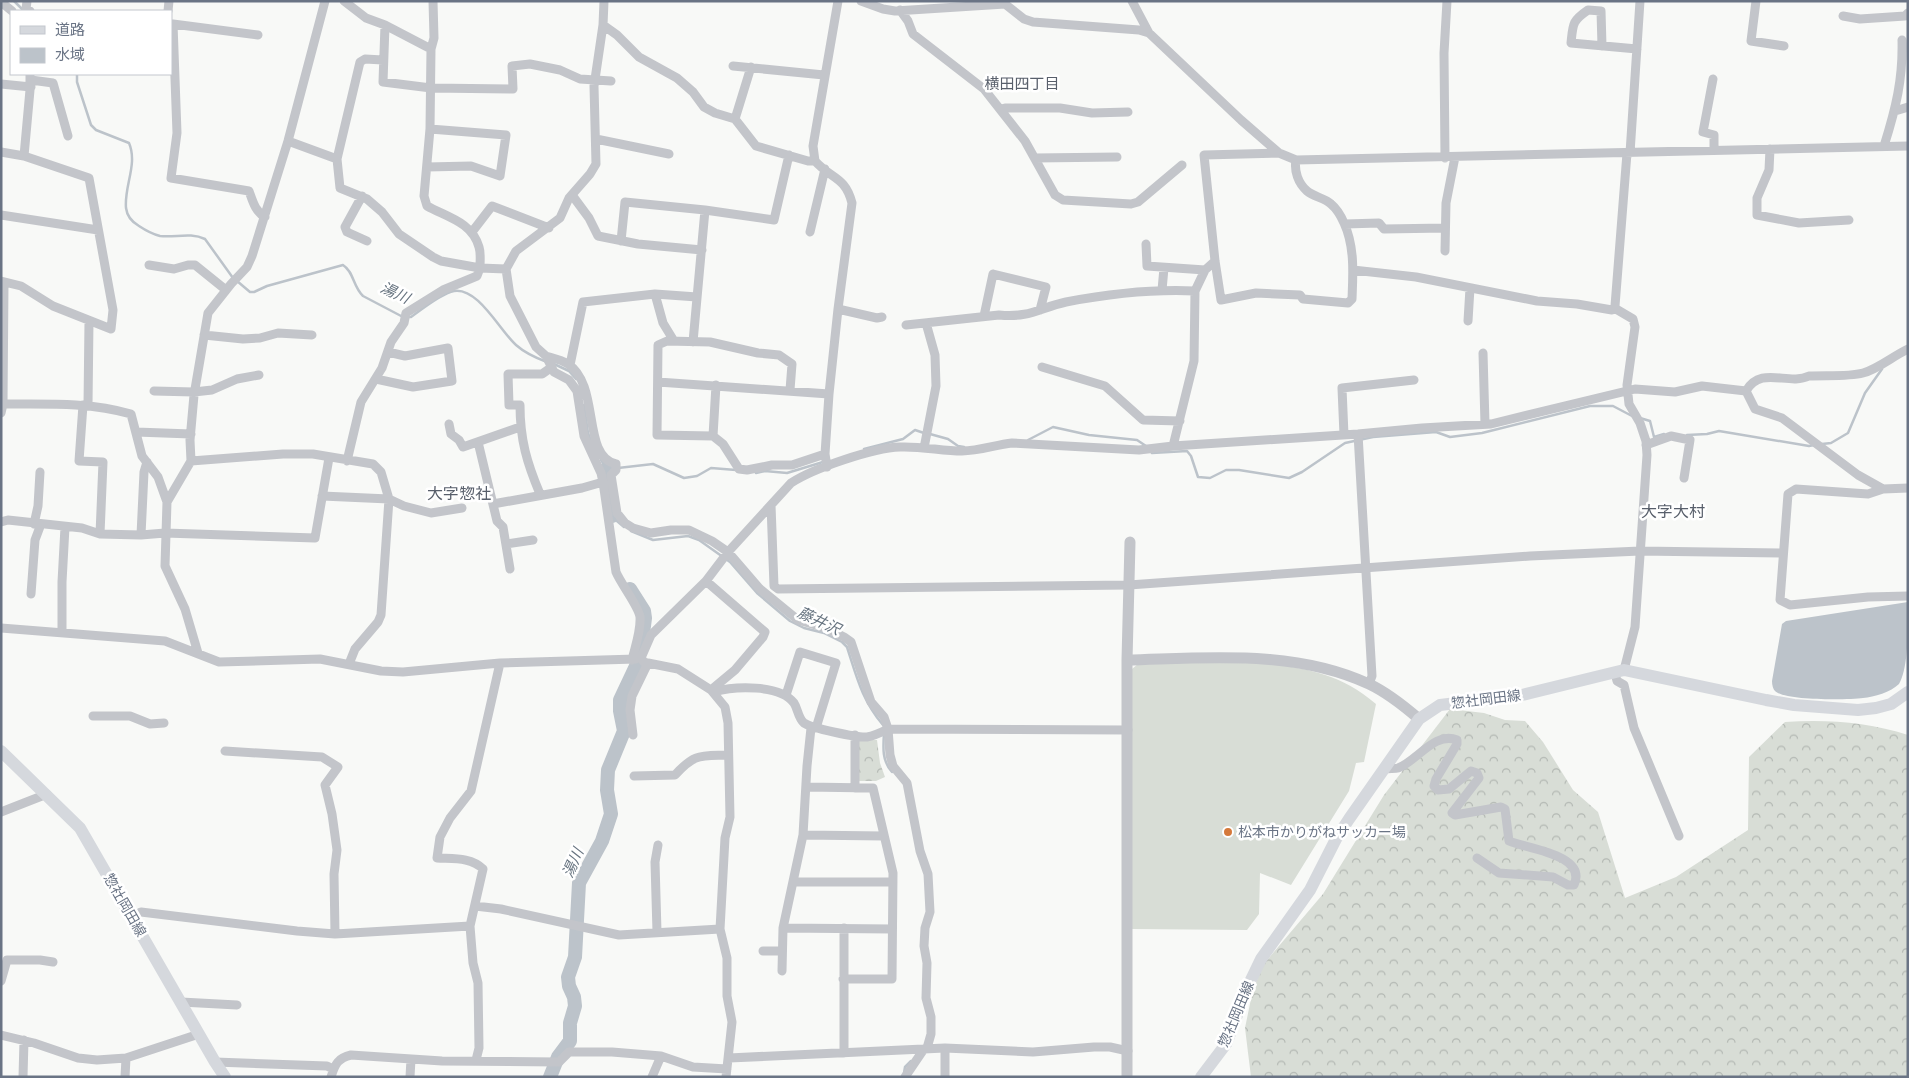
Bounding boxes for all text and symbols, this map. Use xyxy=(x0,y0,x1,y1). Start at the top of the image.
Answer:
legend xyxy=(10,10,172,75)
text: 道路 xyxy=(55,21,85,38)
text: 水域 xyxy=(55,46,85,63)
district label: 横田四丁目 xyxy=(984,75,1060,92)
water label: 湯川 xyxy=(378,279,414,307)
district label: 大字惣社 xyxy=(427,485,491,502)
district label: 大字大村 xyxy=(1641,503,1705,520)
water label: 藤井沢 xyxy=(795,603,845,639)
street label: 惣社岡田線 xyxy=(1450,687,1522,711)
place label: 松本市かりがねサッカー場 xyxy=(1238,824,1406,840)
marker: 松本市かりがねサッカー場 xyxy=(1222,826,1234,838)
water label: 湯川 xyxy=(559,844,587,880)
street label: 惣社岡田線 xyxy=(101,871,149,939)
street label: 惣社岡田線 xyxy=(1215,979,1257,1049)

